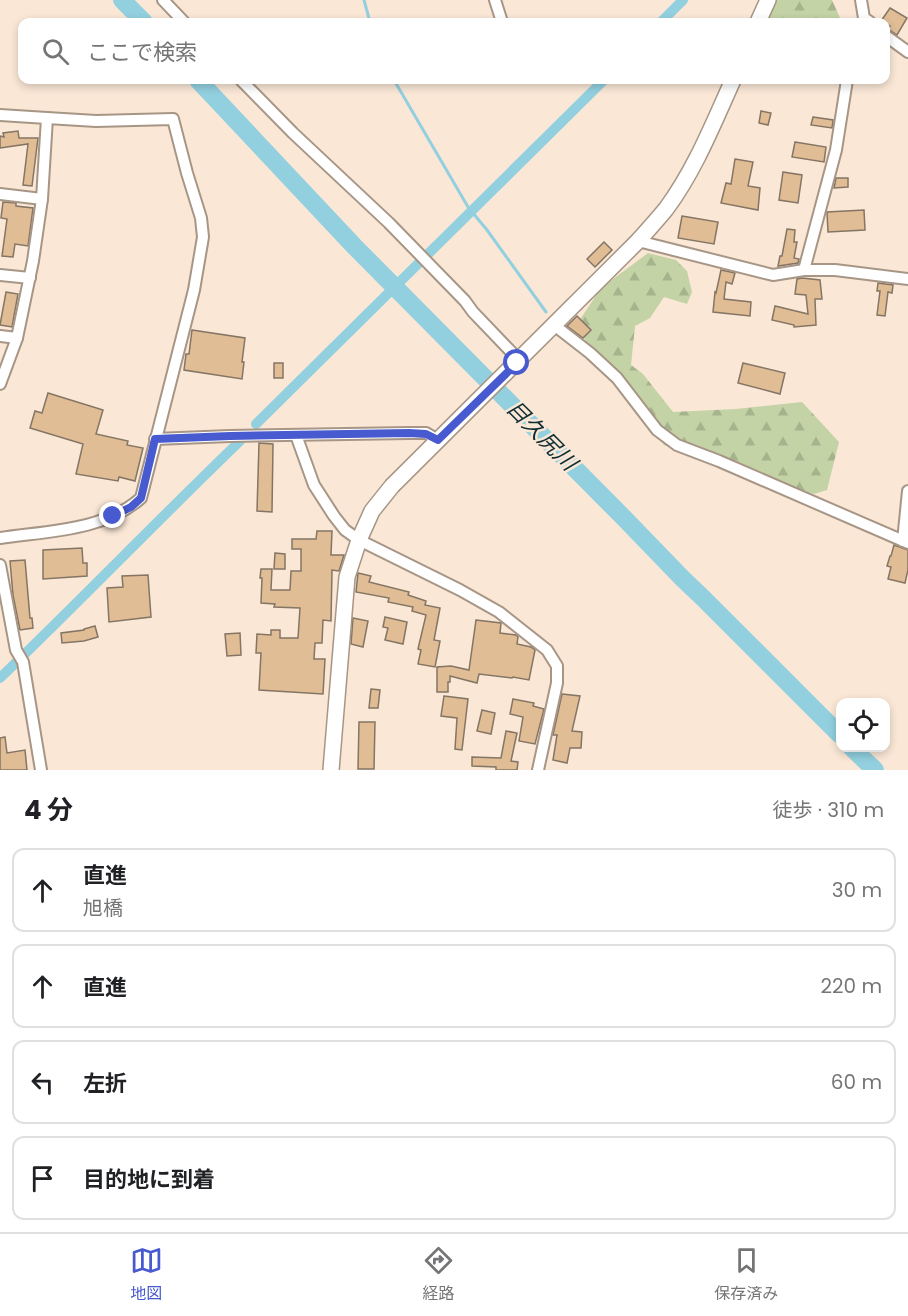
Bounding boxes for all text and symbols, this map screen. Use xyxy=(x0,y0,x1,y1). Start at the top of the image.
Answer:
search box xyxy=(18,18,890,84)
icon: search xyxy=(39,35,72,68)
text: ここで検索 xyxy=(87,37,197,68)
route start xyxy=(503,349,529,375)
water label: 目久尻川 xyxy=(500,393,585,479)
route end xyxy=(99,502,125,528)
map controls xyxy=(836,698,890,752)
button: locate xyxy=(836,698,890,752)
text: 4 分 xyxy=(24,792,73,828)
text: 徒歩 · 310 m xyxy=(772,796,884,824)
text: 直進 xyxy=(83,860,127,891)
icon: ahead xyxy=(26,874,59,907)
text: 30 m xyxy=(832,876,882,904)
text: 旭橋 xyxy=(83,894,123,922)
icon: ahead xyxy=(26,970,59,1003)
text: 直進 xyxy=(83,972,127,1003)
text: 220 m xyxy=(821,972,882,1000)
icon: left xyxy=(26,1066,59,1099)
text: 左折 xyxy=(83,1068,127,1099)
text: 60 m xyxy=(831,1068,882,1096)
icon: arrive xyxy=(26,1162,59,1195)
text: 目的地に到着 xyxy=(83,1164,215,1195)
tab: 地図 xyxy=(130,1244,163,1306)
tab: 経路 xyxy=(422,1244,455,1306)
tab: 保存済み xyxy=(714,1244,778,1306)

